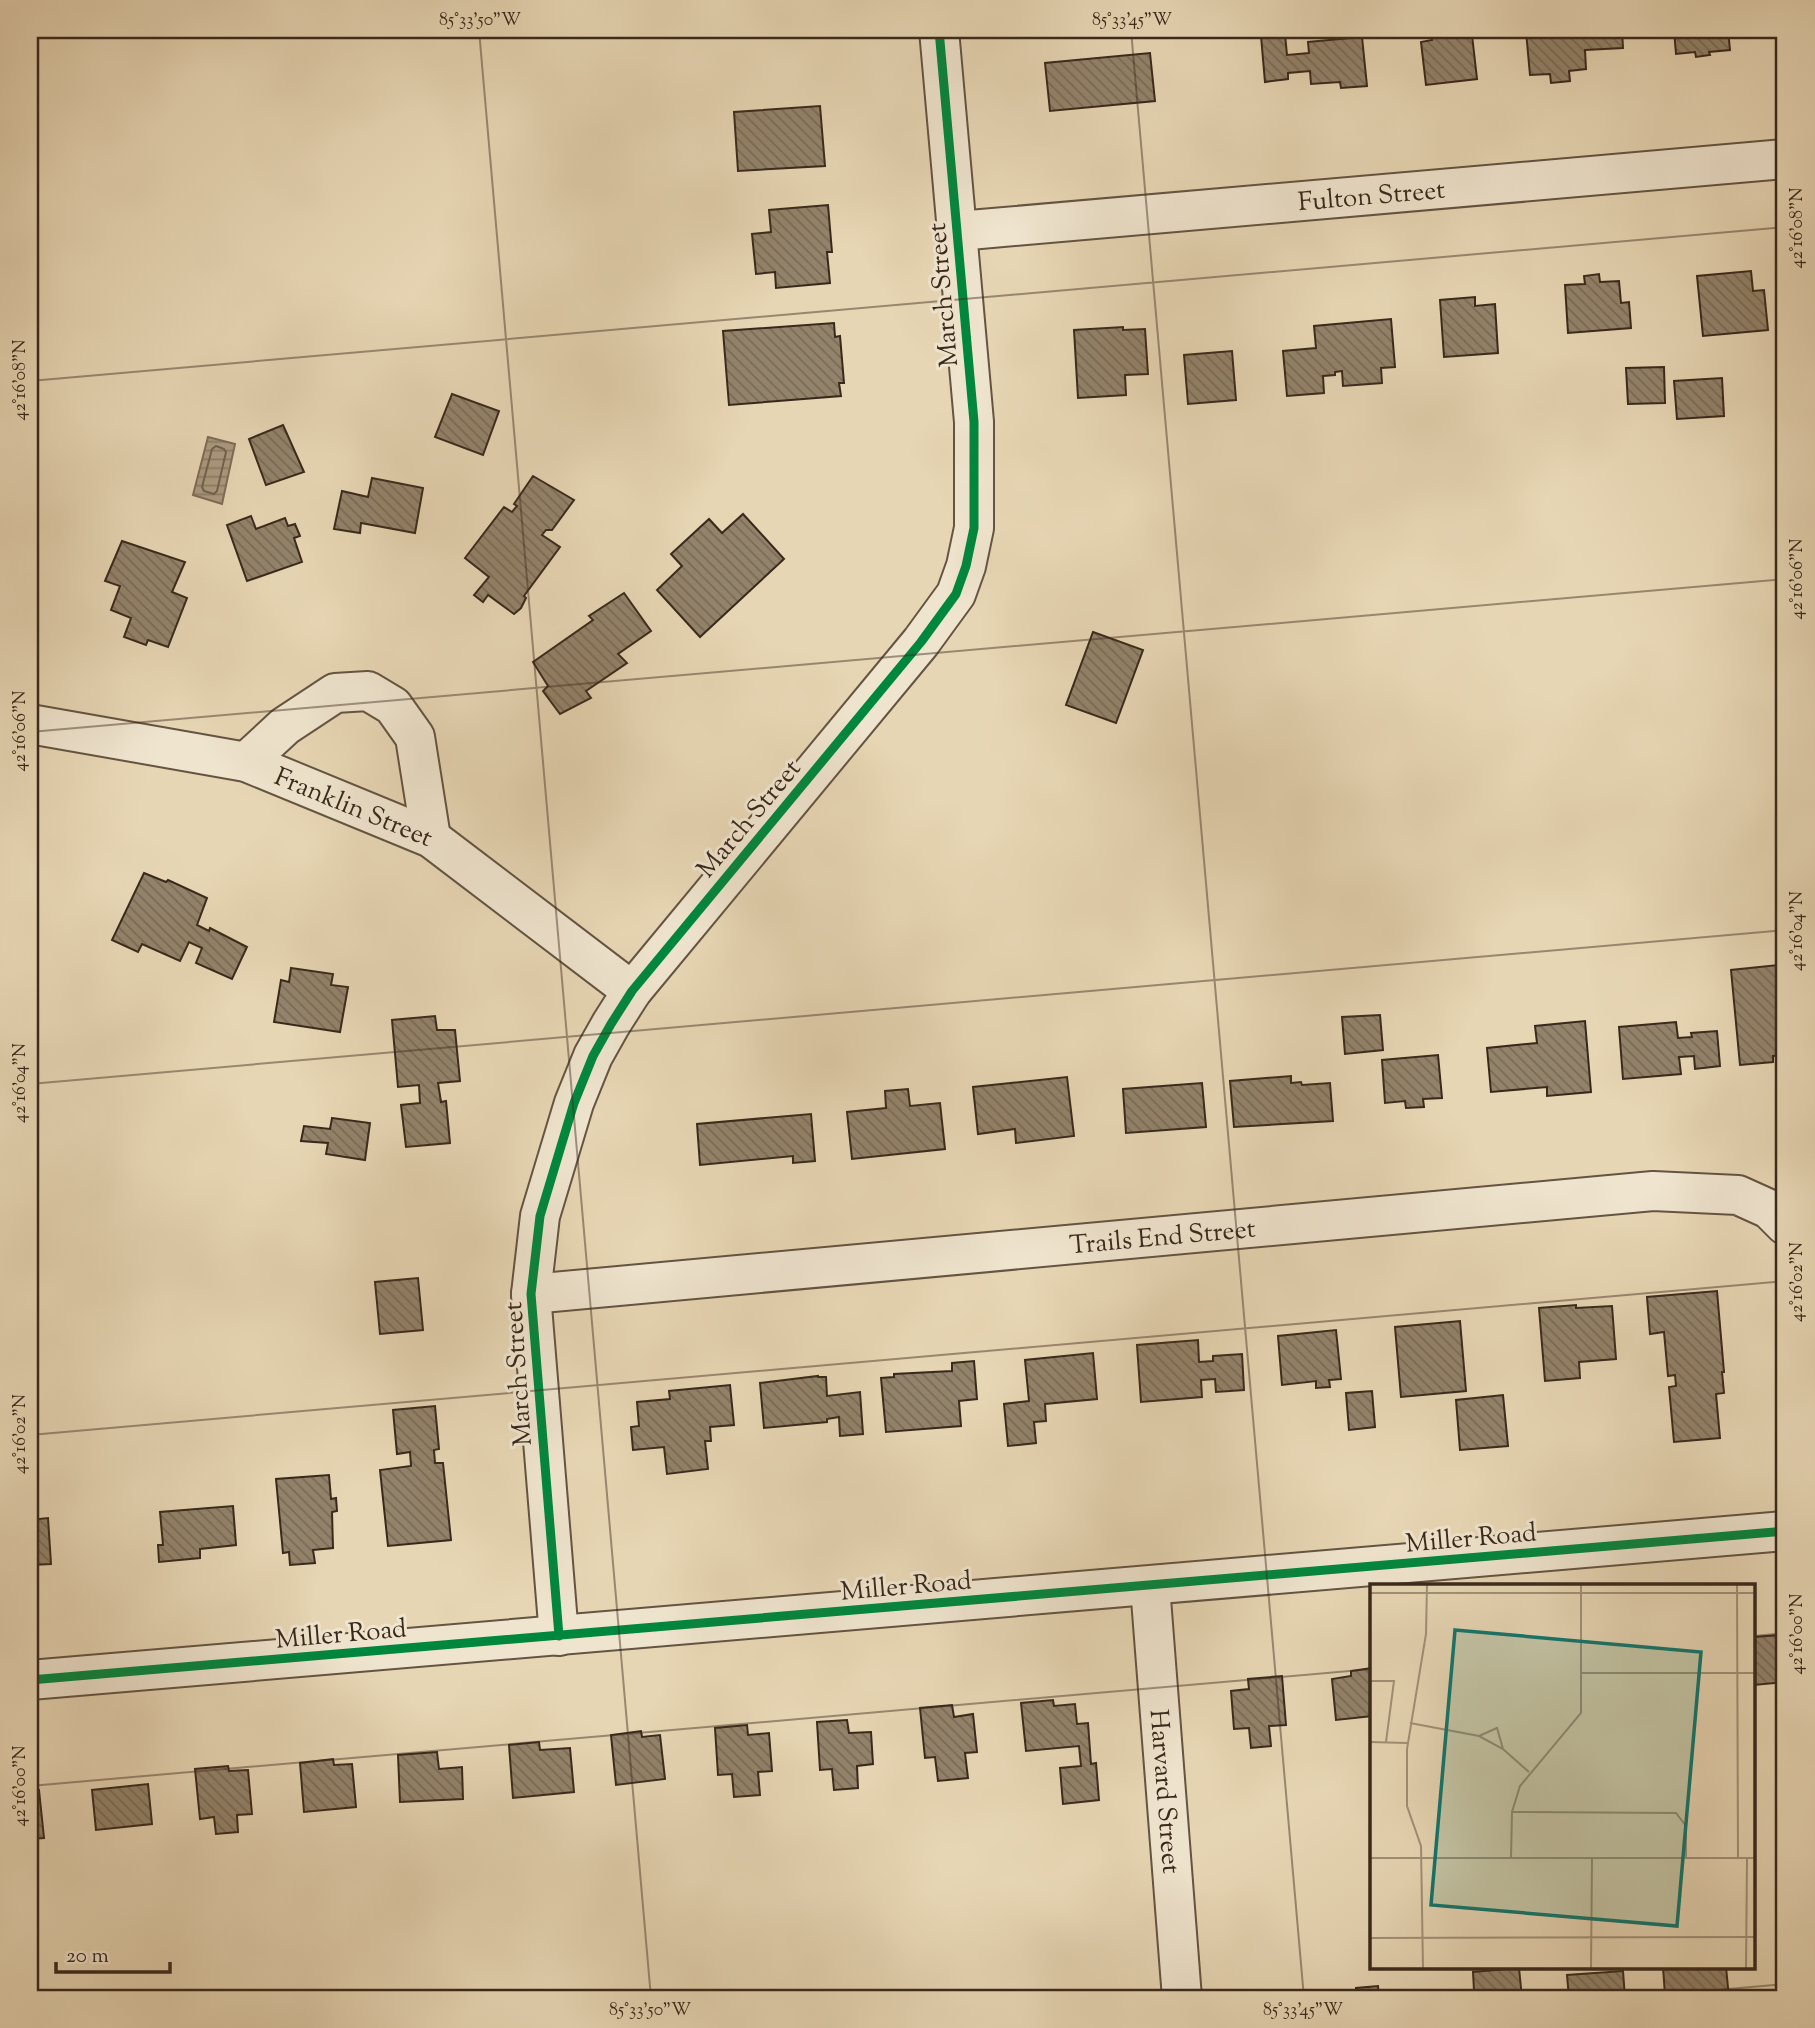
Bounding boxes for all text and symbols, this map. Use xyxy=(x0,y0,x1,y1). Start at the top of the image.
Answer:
text: 85°33'50"W xyxy=(439,8,521,34)
text: 85°33'45"W xyxy=(1092,8,1172,34)
street label: Fulton Street xyxy=(1297,173,1447,222)
text: 42°16'08"N xyxy=(1785,187,1811,269)
street label: March Street xyxy=(920,221,969,369)
text: 42°16'08"N xyxy=(8,339,34,421)
text: 42°16'06"N xyxy=(1785,538,1811,620)
text: 42°16'06"N xyxy=(8,690,34,772)
street label: March Street xyxy=(689,752,811,887)
street label: Franklin Street xyxy=(268,760,438,858)
text: 42°16'04"N xyxy=(1785,891,1811,971)
text: 42°16'04"N xyxy=(8,1043,34,1123)
street label: Trails End Street xyxy=(1068,1212,1257,1265)
text: 42°16'02"N xyxy=(1785,1242,1811,1322)
street label: March Street xyxy=(496,1300,543,1447)
text: 42°16'02"N xyxy=(8,1394,34,1474)
street label: Miller Road xyxy=(1404,1515,1539,1564)
street label: Miller Road xyxy=(839,1563,974,1612)
inset map xyxy=(1370,1584,1756,1968)
text: 42°16'00"N xyxy=(1785,1593,1811,1675)
street label: Miller Road xyxy=(274,1611,409,1660)
street label: Harvard Street xyxy=(1139,1708,1188,1875)
text: 42°16'00"N xyxy=(8,1745,34,1827)
scale bar xyxy=(56,1930,170,1974)
text: 20 m xyxy=(66,1942,109,1972)
text: 85°33'50"W xyxy=(609,1998,691,2024)
text: 85°33'45"W xyxy=(1263,1998,1343,2024)

